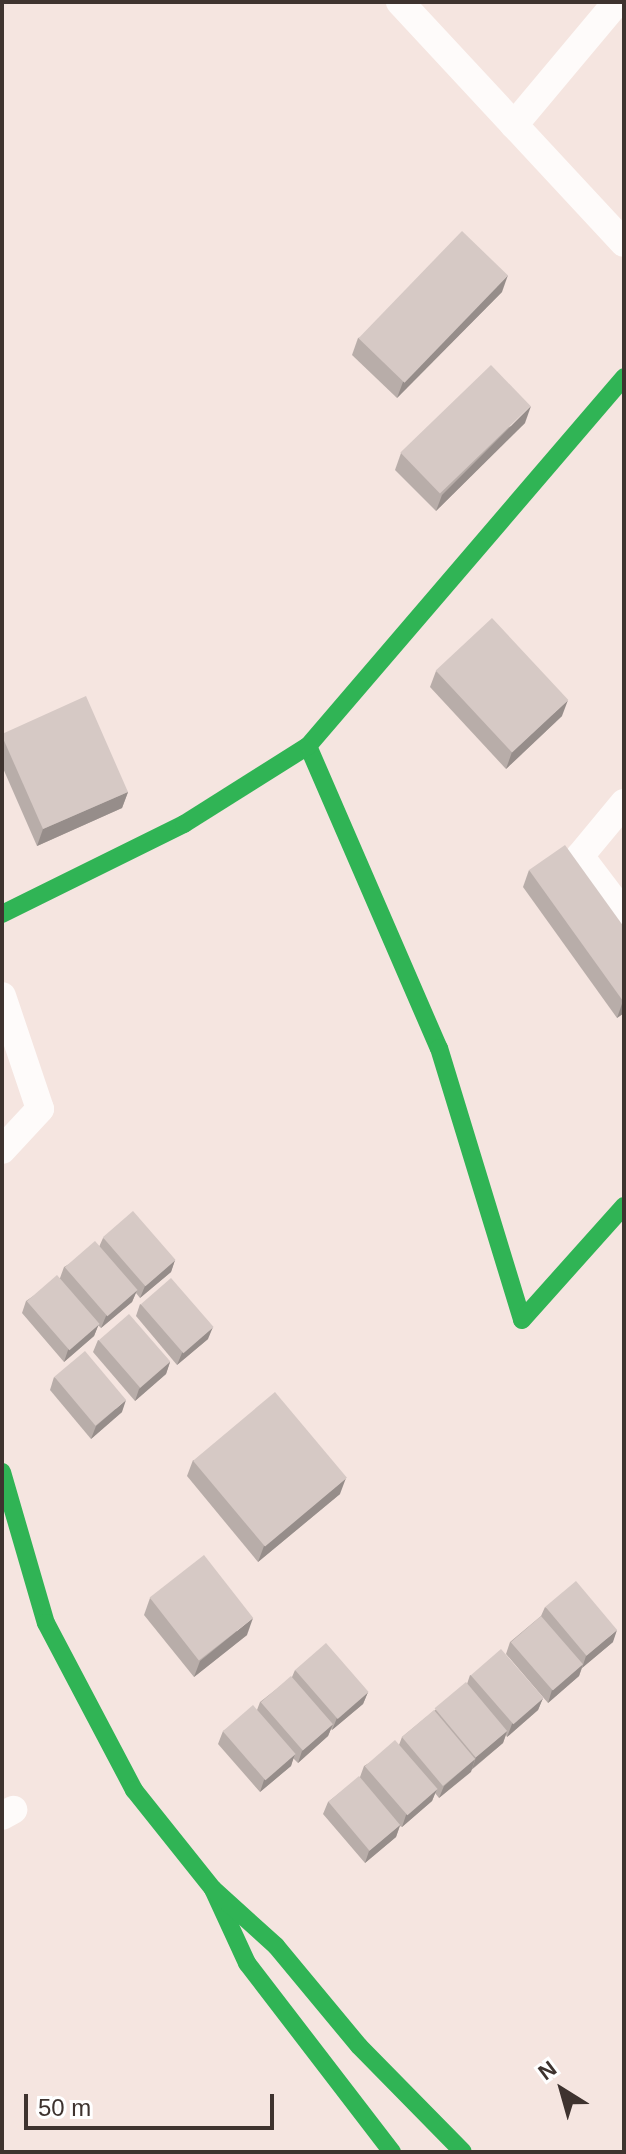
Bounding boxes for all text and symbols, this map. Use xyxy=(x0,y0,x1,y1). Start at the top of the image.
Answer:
north arrow xyxy=(522,2050,602,2130)
text: N xyxy=(533,2056,561,2085)
scale bar xyxy=(28,2078,278,2128)
text: 50 m xyxy=(38,2094,91,2121)

